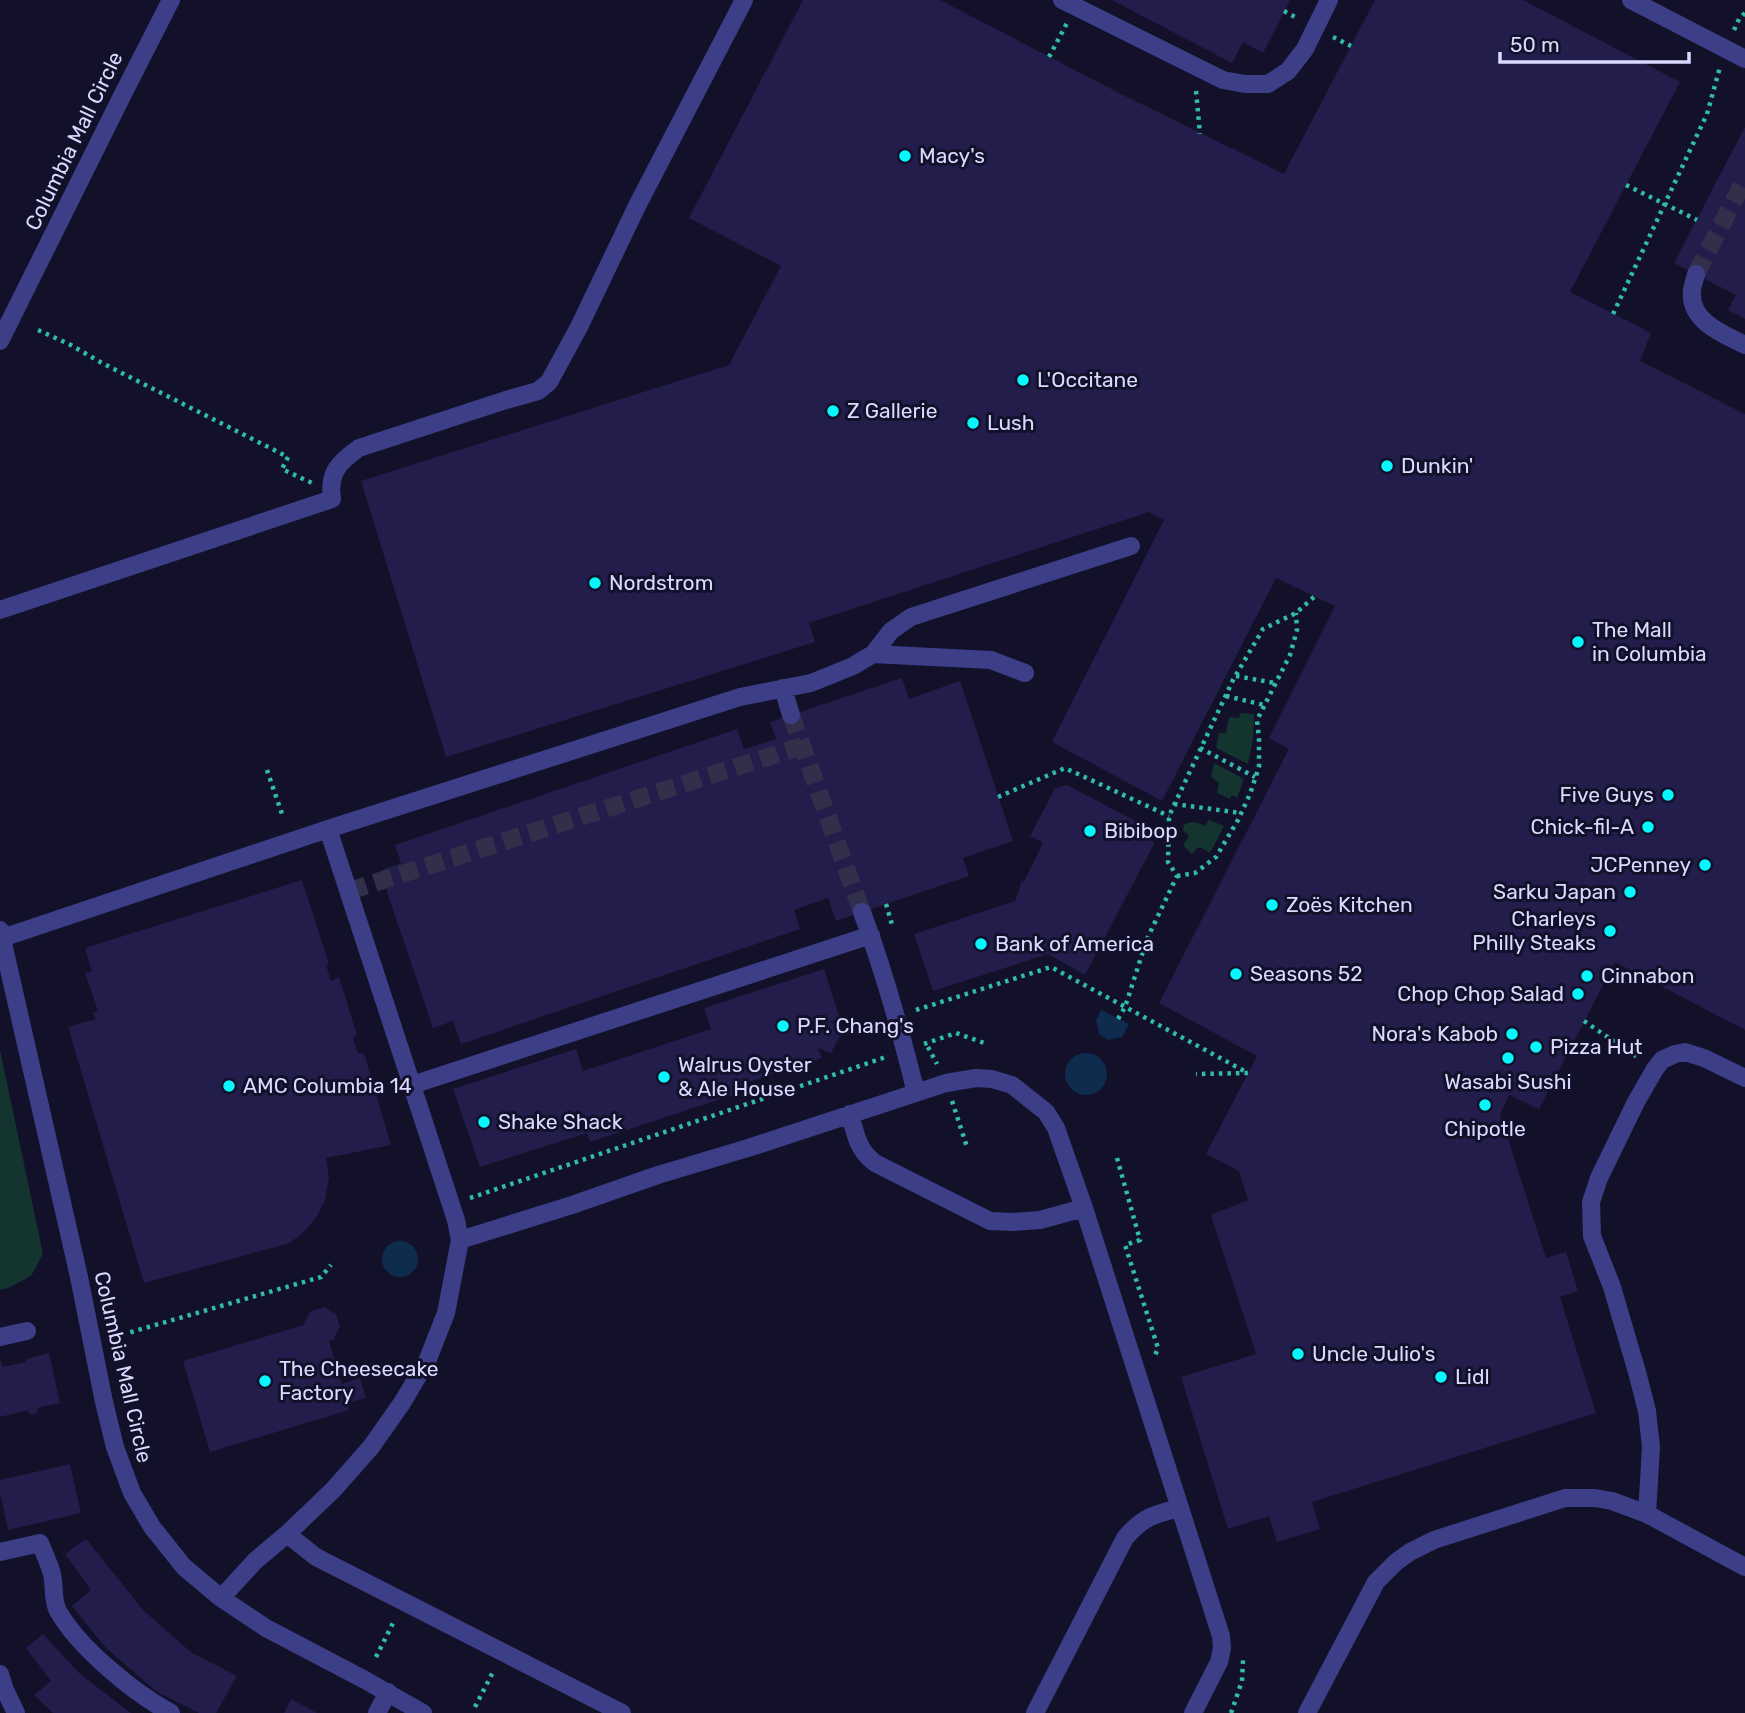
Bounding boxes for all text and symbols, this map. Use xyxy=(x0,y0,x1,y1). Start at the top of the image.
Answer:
scale bar xyxy=(1500,21,1689,65)
text: 50 m xyxy=(1510,32,1560,57)
street label: Columbia Mall Circle xyxy=(19,47,128,234)
place label: Macy's xyxy=(919,143,985,168)
marker: Macy's xyxy=(897,148,913,164)
place label: L'Occitane xyxy=(1037,367,1138,392)
marker: L'Occitane xyxy=(1015,372,1031,388)
place label: Z Gallerie xyxy=(847,398,937,423)
marker: Z Gallerie xyxy=(825,403,841,419)
place label: Lush xyxy=(987,410,1035,435)
marker: Lush xyxy=(965,415,981,431)
place label: Dunkin' xyxy=(1401,453,1473,478)
marker: Dunkin' xyxy=(1379,458,1395,474)
place label: Nordstrom xyxy=(609,570,713,595)
marker: Nordstrom xyxy=(587,575,603,591)
place label: The Mall in Columbia xyxy=(1592,617,1707,666)
marker: The Mall in Columbia xyxy=(1570,634,1586,650)
place label: Five Guys xyxy=(1560,782,1654,807)
marker: Five Guys xyxy=(1660,787,1676,803)
place label: Chick-fil-A xyxy=(1530,814,1634,839)
place label: Bibibop xyxy=(1104,818,1178,843)
marker: Chick-fil-A xyxy=(1640,819,1656,835)
marker: Bibibop xyxy=(1082,823,1098,839)
place label: JCPenney xyxy=(1590,852,1691,877)
marker: JCPenney xyxy=(1697,857,1713,873)
place label: Sarku Japan xyxy=(1493,879,1616,904)
marker: Sarku Japan xyxy=(1622,884,1638,900)
place label: Zoës Kitchen xyxy=(1286,892,1413,917)
marker: Zoës Kitchen xyxy=(1264,897,1280,913)
place label: Charleys Philly Steaks xyxy=(1472,906,1596,955)
marker: Charleys Philly Steaks xyxy=(1602,923,1618,939)
place label: Bank of America xyxy=(995,931,1154,956)
marker: Bank of America xyxy=(973,936,989,952)
place label: Seasons 52 xyxy=(1250,961,1363,986)
place label: Cinnabon xyxy=(1601,963,1694,988)
marker: Seasons 52 xyxy=(1228,966,1244,982)
marker: Cinnabon xyxy=(1579,968,1595,984)
place label: Chop Chop Salad xyxy=(1397,981,1564,1006)
marker: Chop Chop Salad xyxy=(1570,986,1586,1002)
place label: P.F. Chang's xyxy=(797,1013,914,1038)
marker: P.F. Chang's xyxy=(775,1018,791,1034)
place label: Nora's Kabob xyxy=(1371,1021,1498,1046)
marker: Nora's Kabob xyxy=(1504,1026,1520,1042)
place label: Pizza Hut xyxy=(1550,1034,1643,1059)
marker: Pizza Hut xyxy=(1528,1039,1544,1055)
marker: Wasabi Sushi xyxy=(1500,1050,1516,1066)
place label: Walrus Oyster & Ale House xyxy=(678,1052,812,1101)
marker: Walrus Oyster & Ale House xyxy=(656,1069,672,1085)
place label: Wasabi Sushi xyxy=(1444,1069,1572,1094)
place label: AMC Columbia 14 xyxy=(243,1073,412,1098)
marker: AMC Columbia 14 xyxy=(221,1078,237,1094)
marker: Chipotle xyxy=(1477,1097,1493,1113)
place label: Shake Shack xyxy=(498,1109,623,1134)
marker: Shake Shack xyxy=(476,1114,492,1130)
place label: Chipotle xyxy=(1444,1116,1526,1141)
street label: Columbia Mall Circle xyxy=(89,1269,158,1465)
place label: Uncle Julio's xyxy=(1312,1341,1435,1366)
marker: Uncle Julio's xyxy=(1290,1346,1306,1362)
place label: The Cheesecake Factory xyxy=(279,1356,438,1405)
place label: Lidl xyxy=(1455,1364,1490,1389)
marker: Lidl xyxy=(1433,1369,1449,1385)
marker: The Cheesecake Factory xyxy=(257,1373,273,1389)

